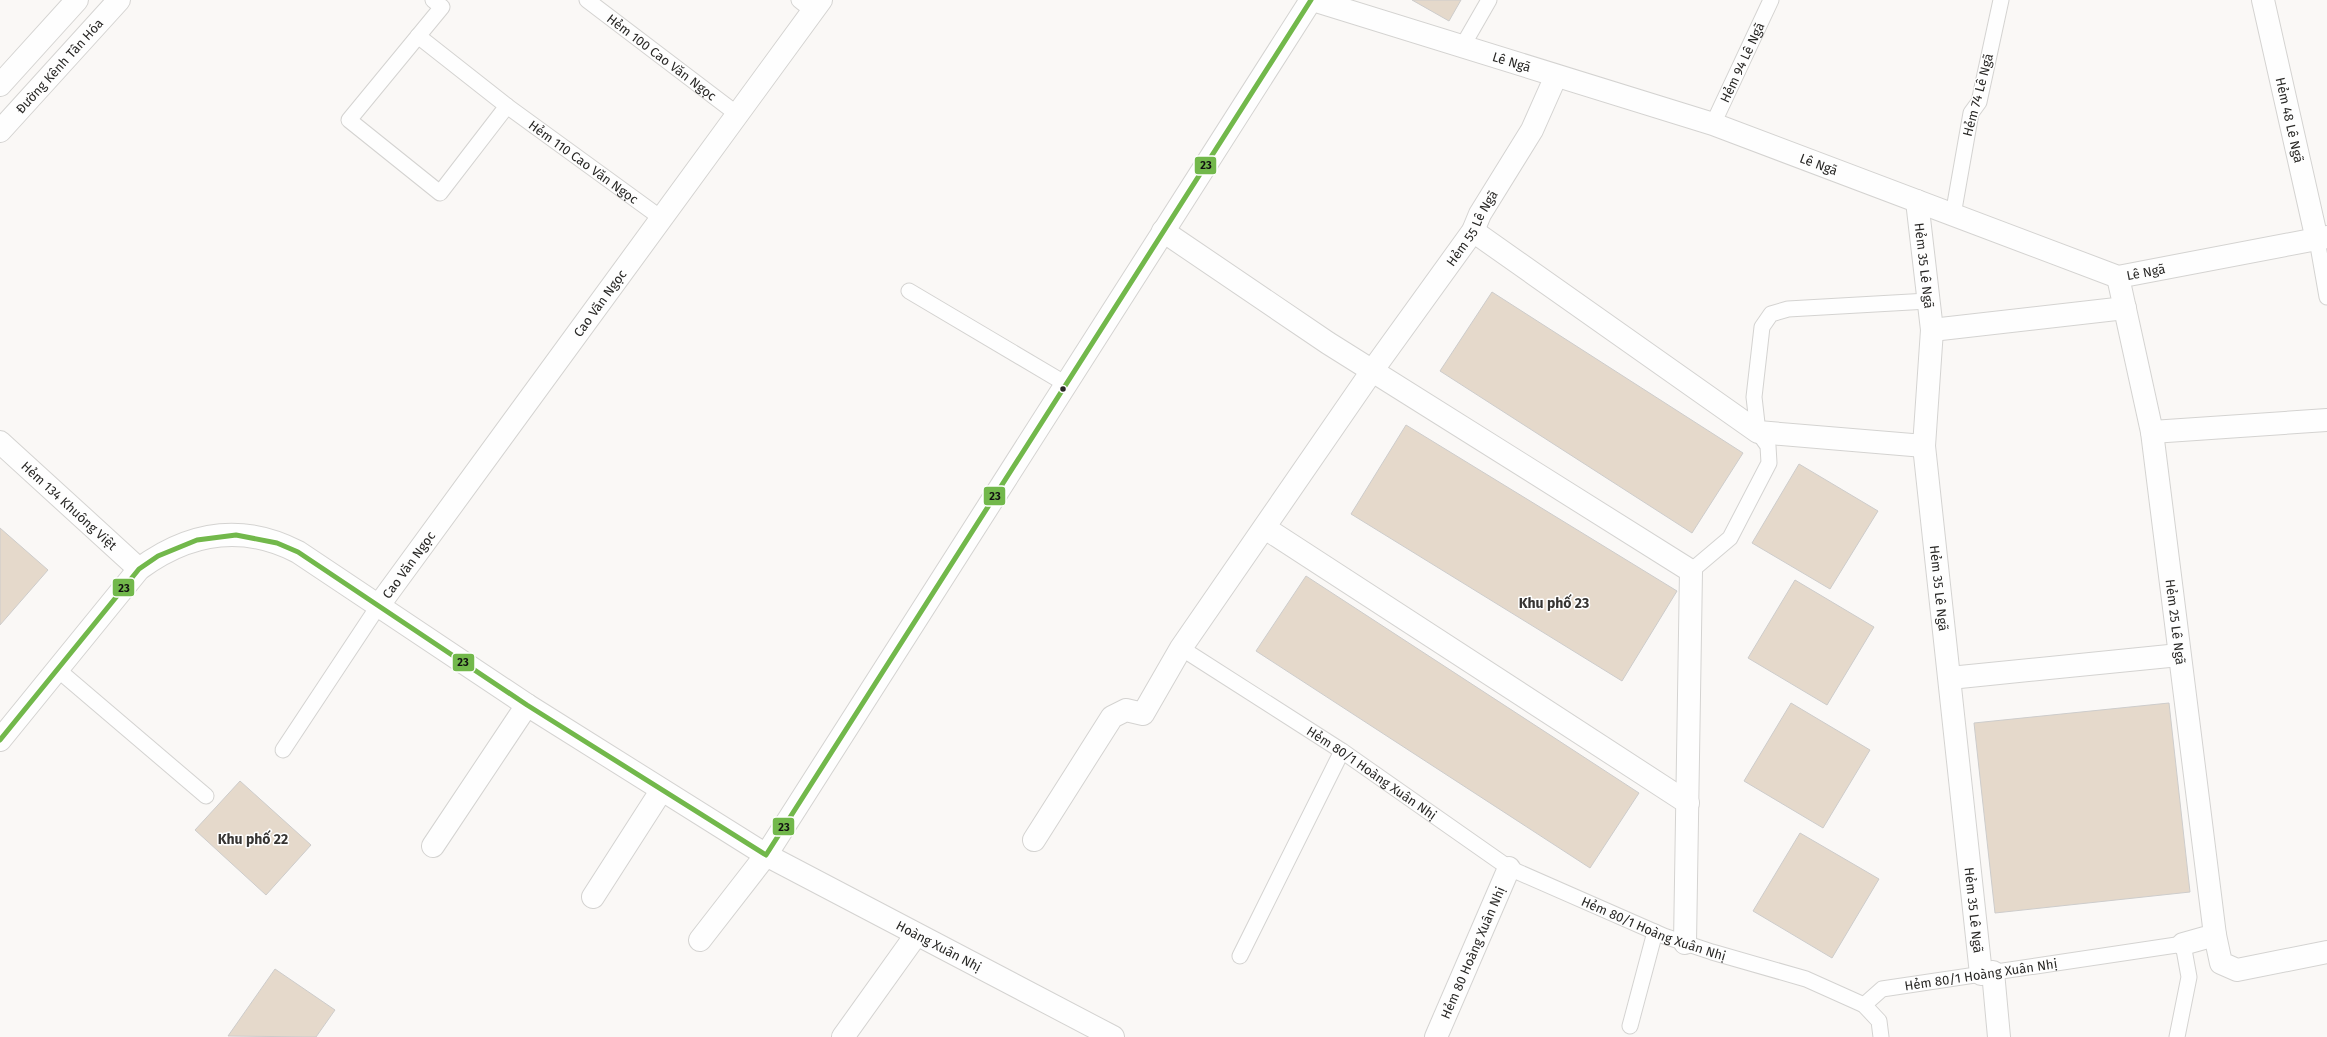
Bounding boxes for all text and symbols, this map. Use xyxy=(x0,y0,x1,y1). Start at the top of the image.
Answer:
street label: Hẻm 100 Cao Văn Ngọc xyxy=(604,10,720,103)
street label: Đường Kênh Tân Hóa xyxy=(12,15,106,116)
street label: Hẻm 94 Lê Ngã xyxy=(1717,20,1767,105)
street label: Lê Ngã xyxy=(1491,49,1533,75)
street label: Hẻm 74 Lê Ngã xyxy=(1960,52,1996,138)
street label: Hẻm 48 Lê Ngã xyxy=(2273,76,2307,164)
street label: Hẻm 110 Cao Văn Ngọc xyxy=(526,117,641,207)
street label: Lê Ngã xyxy=(1798,150,1840,178)
line badge: 23 xyxy=(1194,156,1217,175)
text: 23 xyxy=(1200,159,1212,172)
street label: Hẻm 55 Lê Ngã xyxy=(1443,187,1500,269)
street label: Hẻm 35 Lê Ngã xyxy=(1912,222,1937,309)
street label: Lê Ngã xyxy=(2125,261,2166,283)
street label: Cao Văn Ngọc xyxy=(570,267,629,339)
unlabelled marker xyxy=(1058,384,1068,394)
street label: Hẻm 134 Khuông Việt xyxy=(19,458,120,553)
line badge: 23 xyxy=(983,486,1006,506)
text: 23 xyxy=(989,490,1001,503)
street label: Cao Văn Ngọc xyxy=(379,528,438,601)
street label: Hẻm 35 Lê Ngã xyxy=(1927,544,1951,632)
line badge: 23 xyxy=(112,578,135,597)
street label: Hẻm 25 Lê Ngã xyxy=(2163,578,2189,666)
text: 23 xyxy=(118,582,130,595)
district label: Khu phố 23 xyxy=(1519,593,1589,612)
line badge: 23 xyxy=(452,653,475,672)
text: 23 xyxy=(457,656,469,669)
street label: Hẻm 80/1 Hoàng Xuân Nhị xyxy=(1304,723,1440,823)
line badge: 23 xyxy=(772,817,795,836)
text: 23 xyxy=(778,821,790,834)
district label: Khu phố 22 xyxy=(218,829,288,848)
street label: Hẻm 35 Lê Ngã xyxy=(1962,867,1986,954)
street label: Hẻm 80 Hoàng Xuân Nhị xyxy=(1437,884,1508,1021)
street label: Hẻm 80/1 Hoàng Xuân Nhị xyxy=(1579,893,1728,963)
street label: Hoàng Xuân Nhị xyxy=(894,917,984,974)
street label: Hẻm 80/1 Hoàng Xuân Nhị xyxy=(1903,955,2058,993)

